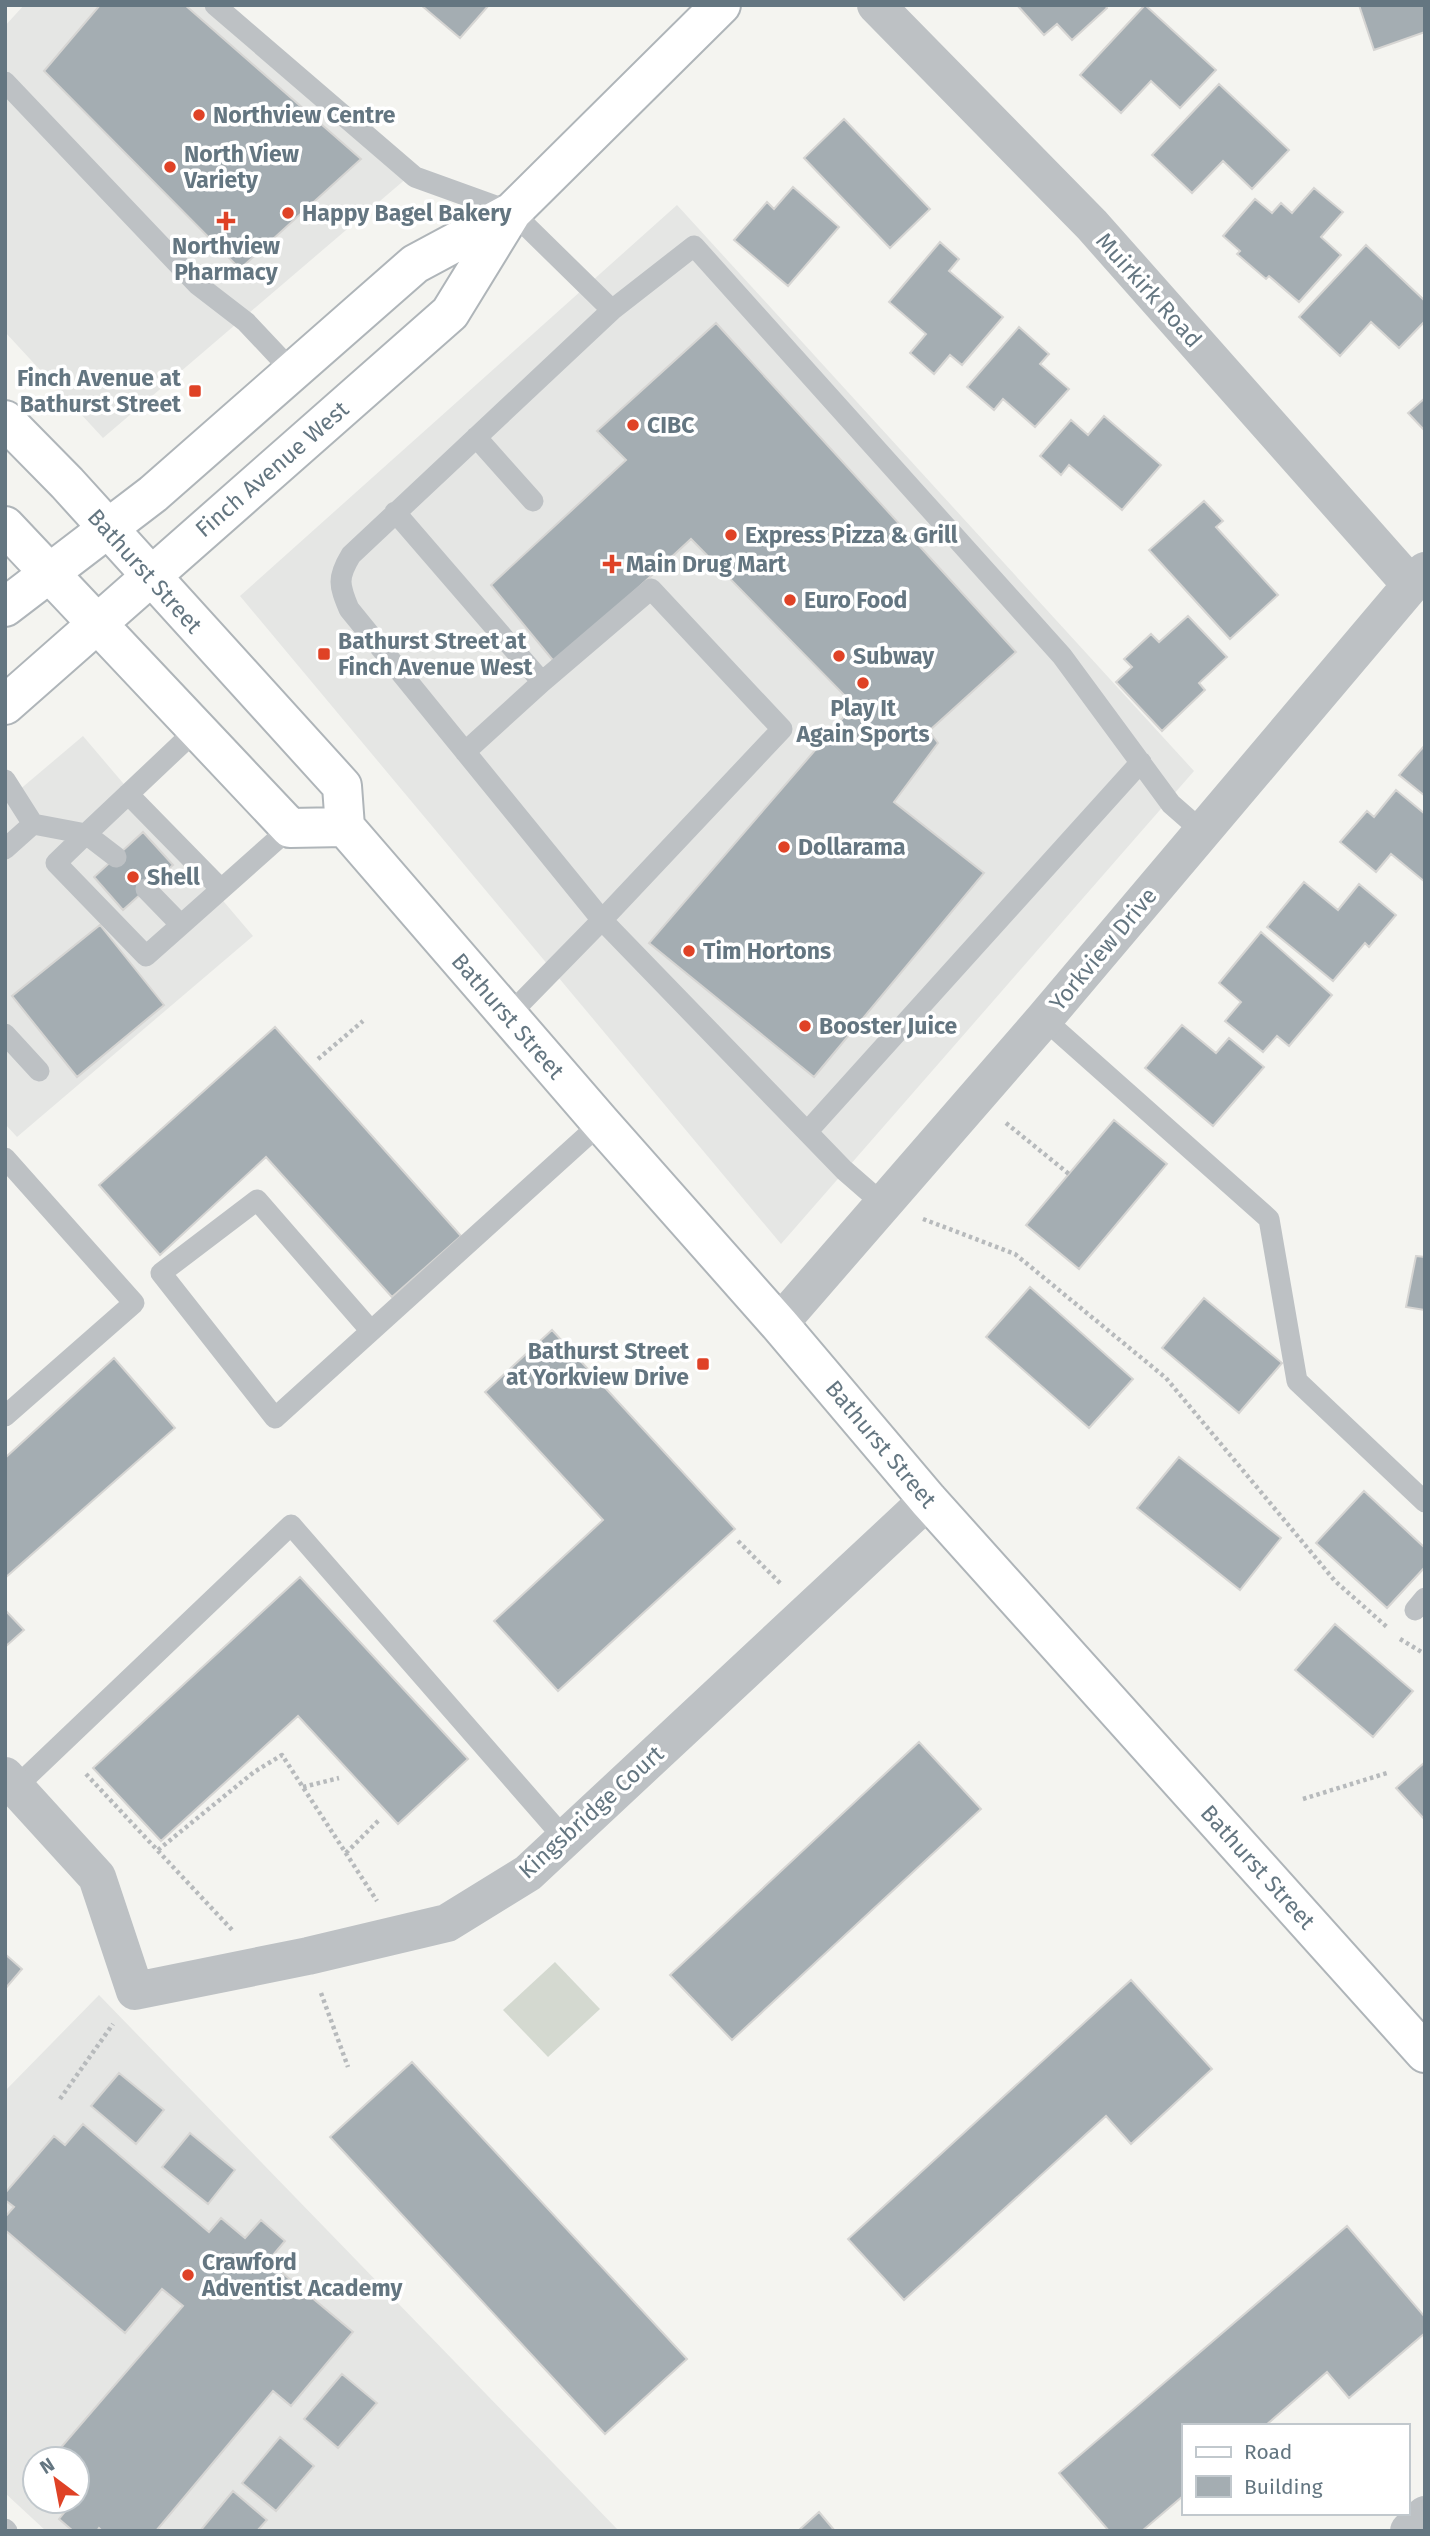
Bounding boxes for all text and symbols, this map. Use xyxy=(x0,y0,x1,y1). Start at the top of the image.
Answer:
place label: Northview Centre xyxy=(213,101,396,129)
marker: Northview Centre xyxy=(191,107,207,123)
place label: North View Variety xyxy=(183,140,300,194)
marker: North View Variety xyxy=(162,159,178,175)
place label: Happy Bagel Bakery xyxy=(302,199,512,227)
marker: Happy Bagel Bakery xyxy=(280,205,296,221)
marker: Northview Pharmacy xyxy=(218,213,234,229)
street label: Muirkirk Road xyxy=(1090,227,1208,353)
place label: Northview Pharmacy xyxy=(172,232,281,286)
place label: Finch Avenue at Bathurst Street xyxy=(17,364,182,418)
marker: Finch Avenue at Bathurst Street xyxy=(187,383,203,399)
street label: Finch Avenue West xyxy=(190,394,355,543)
place label: CIBC xyxy=(647,411,695,439)
marker: CIBC xyxy=(625,417,641,433)
street label: Bathurst Street xyxy=(82,503,209,639)
place label: Express Pizza & Grill xyxy=(745,521,958,549)
marker: Express Pizza & Grill xyxy=(723,527,739,543)
place label: Main Drug Mart xyxy=(626,550,787,578)
marker: Main Drug Mart xyxy=(604,556,620,572)
place label: Euro Food xyxy=(804,586,907,614)
marker: Euro Food xyxy=(782,592,798,608)
place label: Bathurst Street at Finch Avenue West xyxy=(338,627,534,681)
place label: Subway xyxy=(853,642,935,670)
marker: Bathurst Street at Finch Avenue West xyxy=(316,646,332,662)
marker: Subway xyxy=(831,648,847,664)
marker: Play It Again Sports xyxy=(855,675,871,691)
place label: Play It Again Sports xyxy=(795,694,930,748)
place label: Dollarama xyxy=(798,833,906,861)
marker: Dollarama xyxy=(776,839,792,855)
place label: Shell xyxy=(147,863,200,891)
marker: Shell xyxy=(125,869,141,885)
street label: Yorkview Drive xyxy=(1043,882,1163,1016)
place label: Tim Hortons xyxy=(703,937,831,965)
marker: Tim Hortons xyxy=(681,943,697,959)
street label: Bathurst Street xyxy=(446,947,571,1085)
place label: Booster Juice xyxy=(819,1012,957,1040)
marker: Booster Juice xyxy=(797,1018,813,1034)
place label: Bathurst Street at Yorkview Drive xyxy=(506,1337,690,1391)
marker: Bathurst Street at Yorkview Drive xyxy=(695,1356,711,1372)
street label: Bathurst Street xyxy=(820,1375,943,1514)
street label: Kingsbridge Court xyxy=(513,1739,670,1884)
street label: Bathurst Street xyxy=(1195,1799,1322,1935)
place label: Crawford Adventist Academy xyxy=(201,2248,404,2302)
marker: Crawford Adventist Academy xyxy=(180,2267,196,2283)
legend xyxy=(1182,2424,1409,2515)
text: Road xyxy=(1244,2439,1292,2465)
north arrow xyxy=(21,2445,91,2515)
text: N xyxy=(36,2453,59,2479)
text: Building xyxy=(1244,2474,1323,2500)

